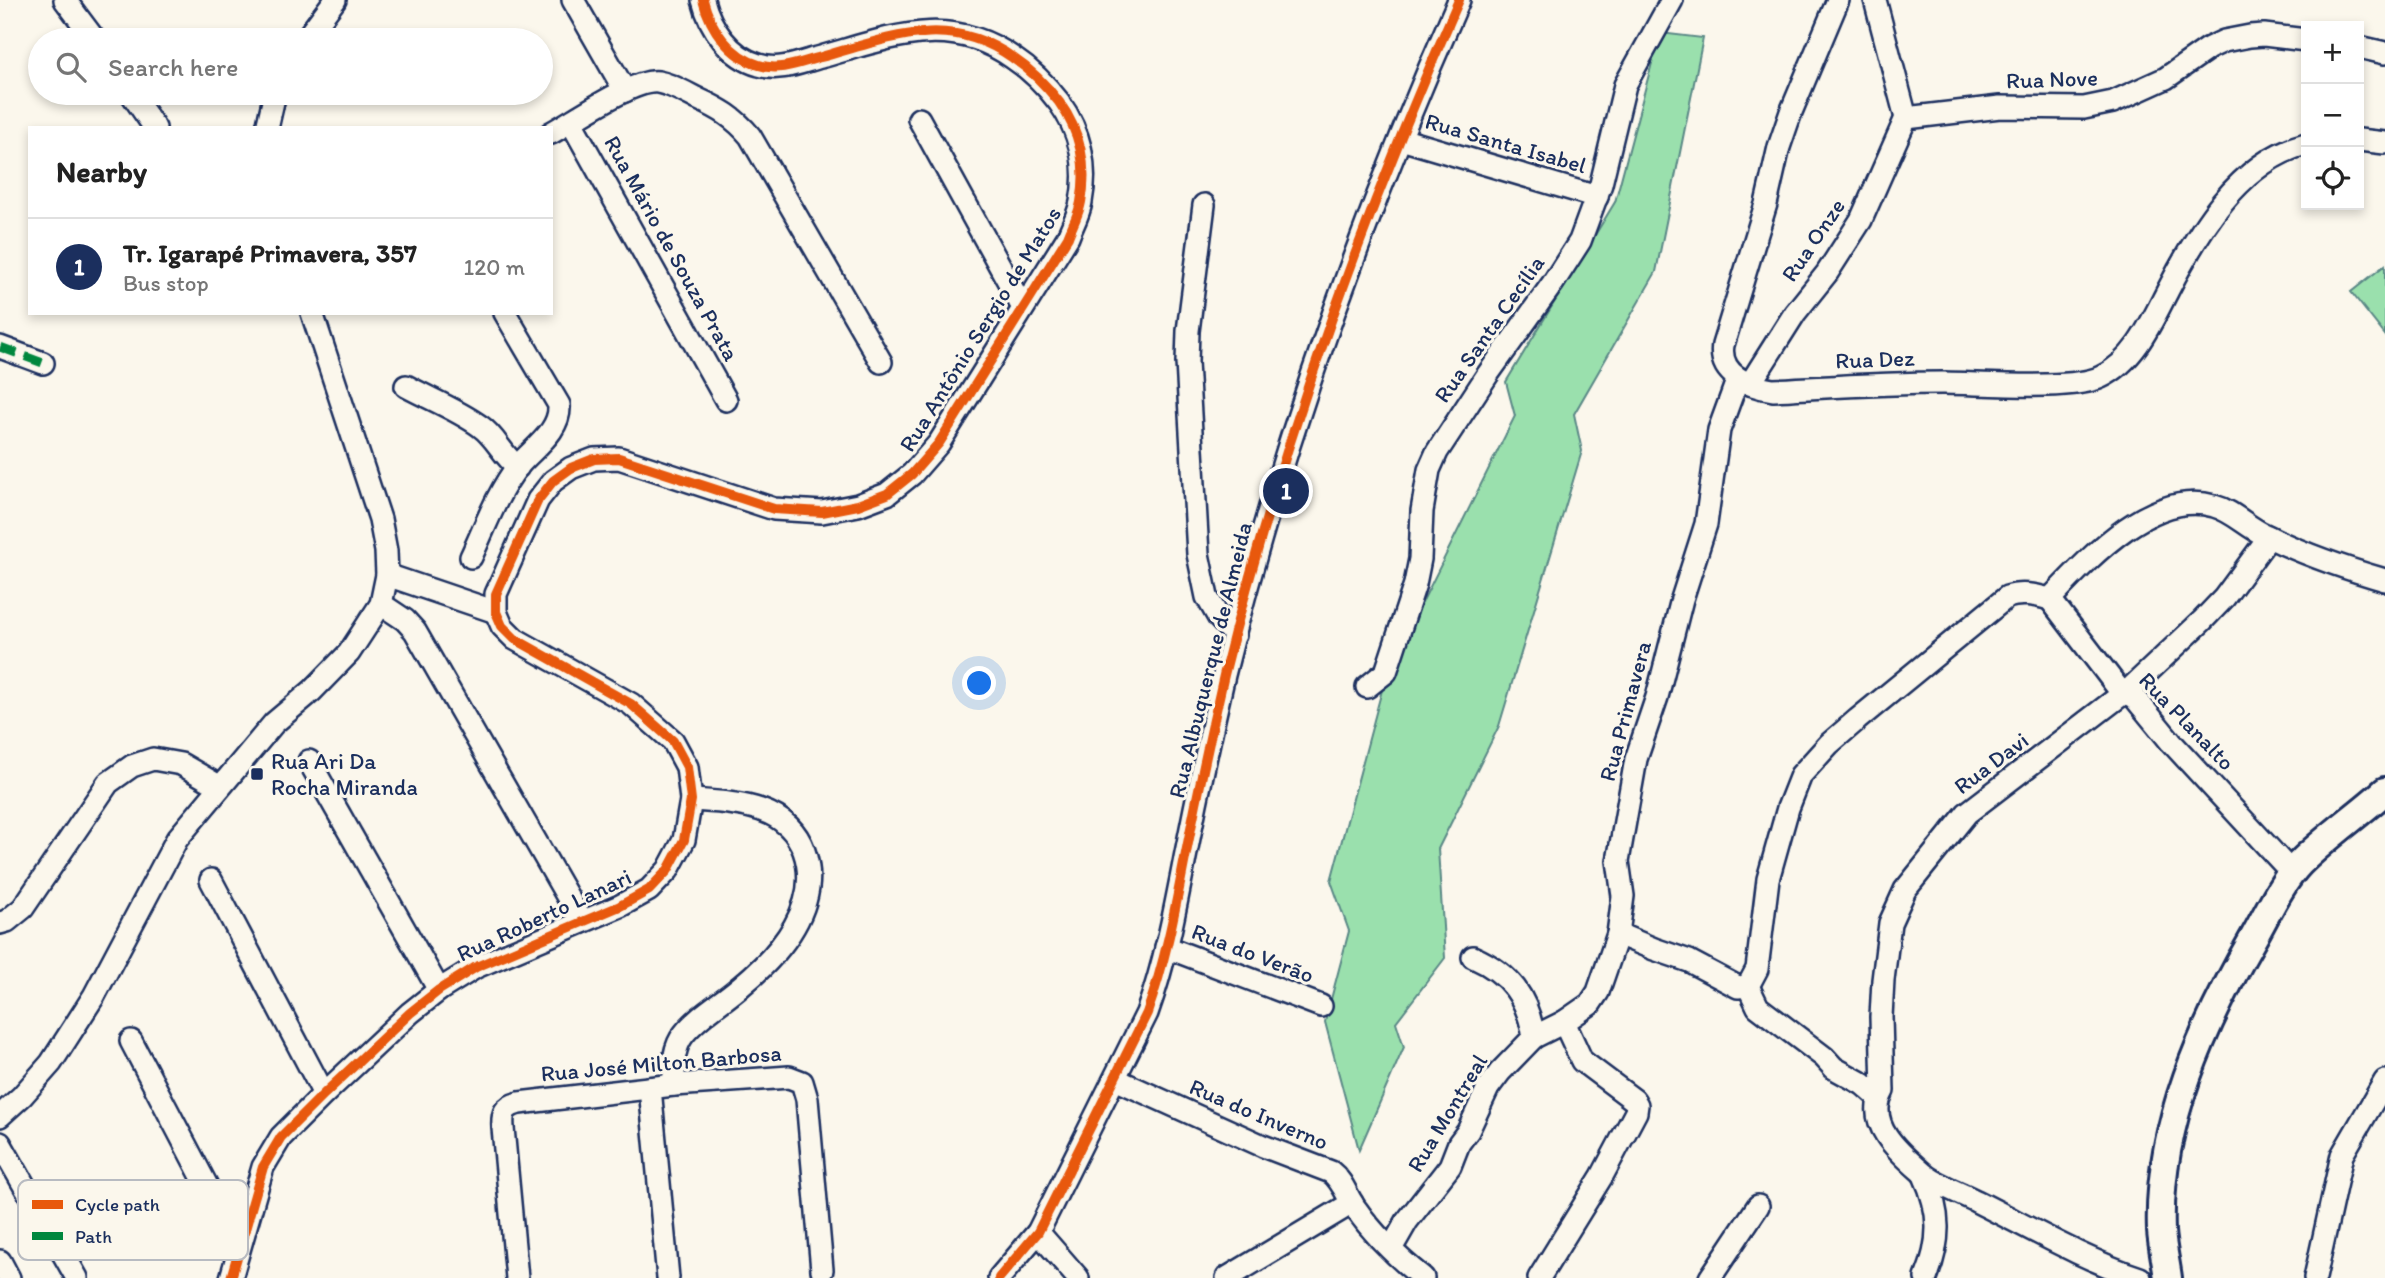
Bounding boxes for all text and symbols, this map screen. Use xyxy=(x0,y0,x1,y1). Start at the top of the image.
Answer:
map controls xyxy=(2301,21,2364,210)
button: + xyxy=(2301,21,2364,84)
search box xyxy=(28,28,553,105)
icon: search xyxy=(52,48,90,86)
text: Search here xyxy=(108,51,238,83)
street label: Rua Nove xyxy=(2006,63,2098,95)
button: − xyxy=(2301,84,2364,147)
street label: Rua Santa Isabel xyxy=(1422,107,1590,180)
street label: Rua Mário de Souza Prata xyxy=(598,130,746,366)
button: locate xyxy=(2301,147,2364,210)
text: Nearby xyxy=(56,153,147,190)
street label: Rua Onze xyxy=(1775,193,1851,287)
street label: Rua Antônio Sergio de Matos xyxy=(893,201,1067,457)
text: Tr. Igarapé Primavera, 357 xyxy=(123,237,417,269)
street label: Rua Santa Cecília xyxy=(1428,250,1550,408)
text: 1 xyxy=(74,253,84,281)
text: 120 m xyxy=(464,253,525,281)
text: Bus stop xyxy=(123,269,209,297)
street label: Rua Dez xyxy=(1835,344,1916,374)
pin: 1 xyxy=(1263,465,1309,517)
street label: Rua Albuquerque de Almeida xyxy=(1162,519,1258,801)
street label: Rua Primavera xyxy=(1593,638,1657,784)
your location xyxy=(962,666,996,700)
street label: Rua Planalto xyxy=(2133,666,2241,776)
street label: Rua Davi xyxy=(1948,726,2034,800)
place label: Rua Ari Da Rocha Miranda xyxy=(271,747,418,801)
marker: Rua Ari Da Rocha Miranda xyxy=(249,766,265,782)
street label: Rua Roberto Lanari xyxy=(452,862,636,968)
street label: Rua do Verão xyxy=(1188,917,1318,989)
street label: Rua José Milton Barbosa xyxy=(540,1039,782,1087)
street label: Rua Montreal xyxy=(1401,1048,1493,1177)
street label: Rua do Inverno xyxy=(1185,1072,1333,1156)
legend xyxy=(18,1180,248,1260)
text: Cycle path xyxy=(75,1193,160,1216)
text: Path xyxy=(75,1225,112,1248)

